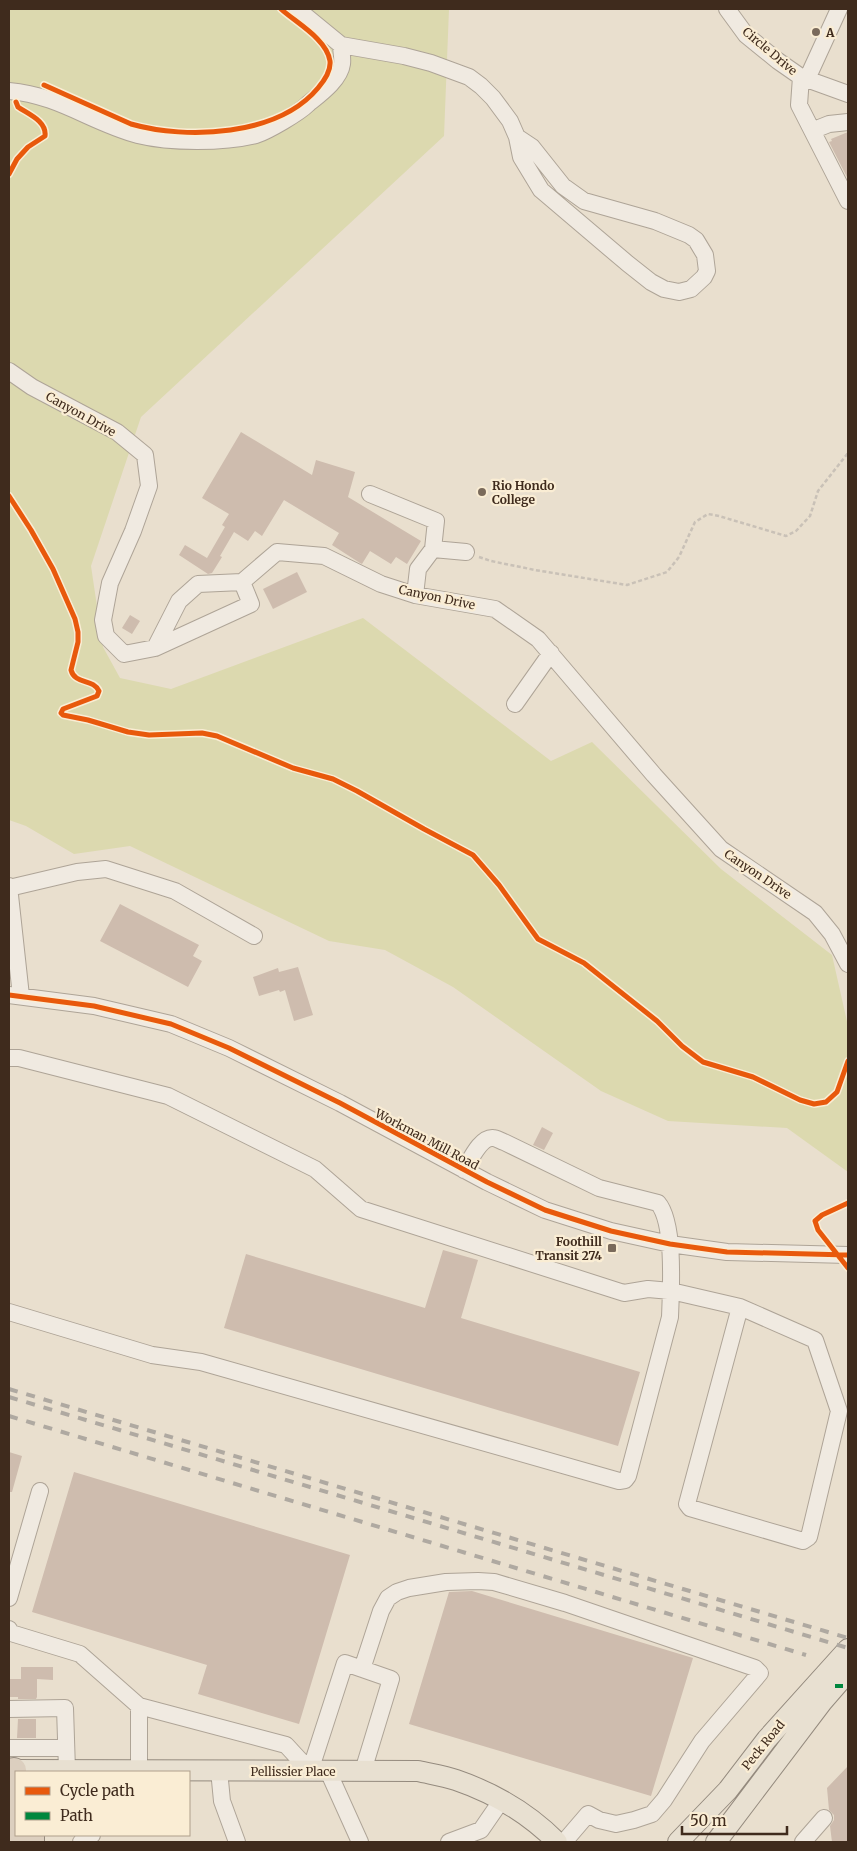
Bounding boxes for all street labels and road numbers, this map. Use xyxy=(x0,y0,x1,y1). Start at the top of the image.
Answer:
street label: Circle Drive xyxy=(740,24,800,78)
street label: Canyon Drive xyxy=(43,389,119,439)
street label: Canyon Drive xyxy=(397,582,477,612)
street label: Canyon Drive xyxy=(722,846,794,902)
street label: Workman Mill Road xyxy=(372,1105,481,1173)
street label: Peck Road xyxy=(738,1717,788,1773)
street label: Pellissier Place xyxy=(250,1764,336,1779)

